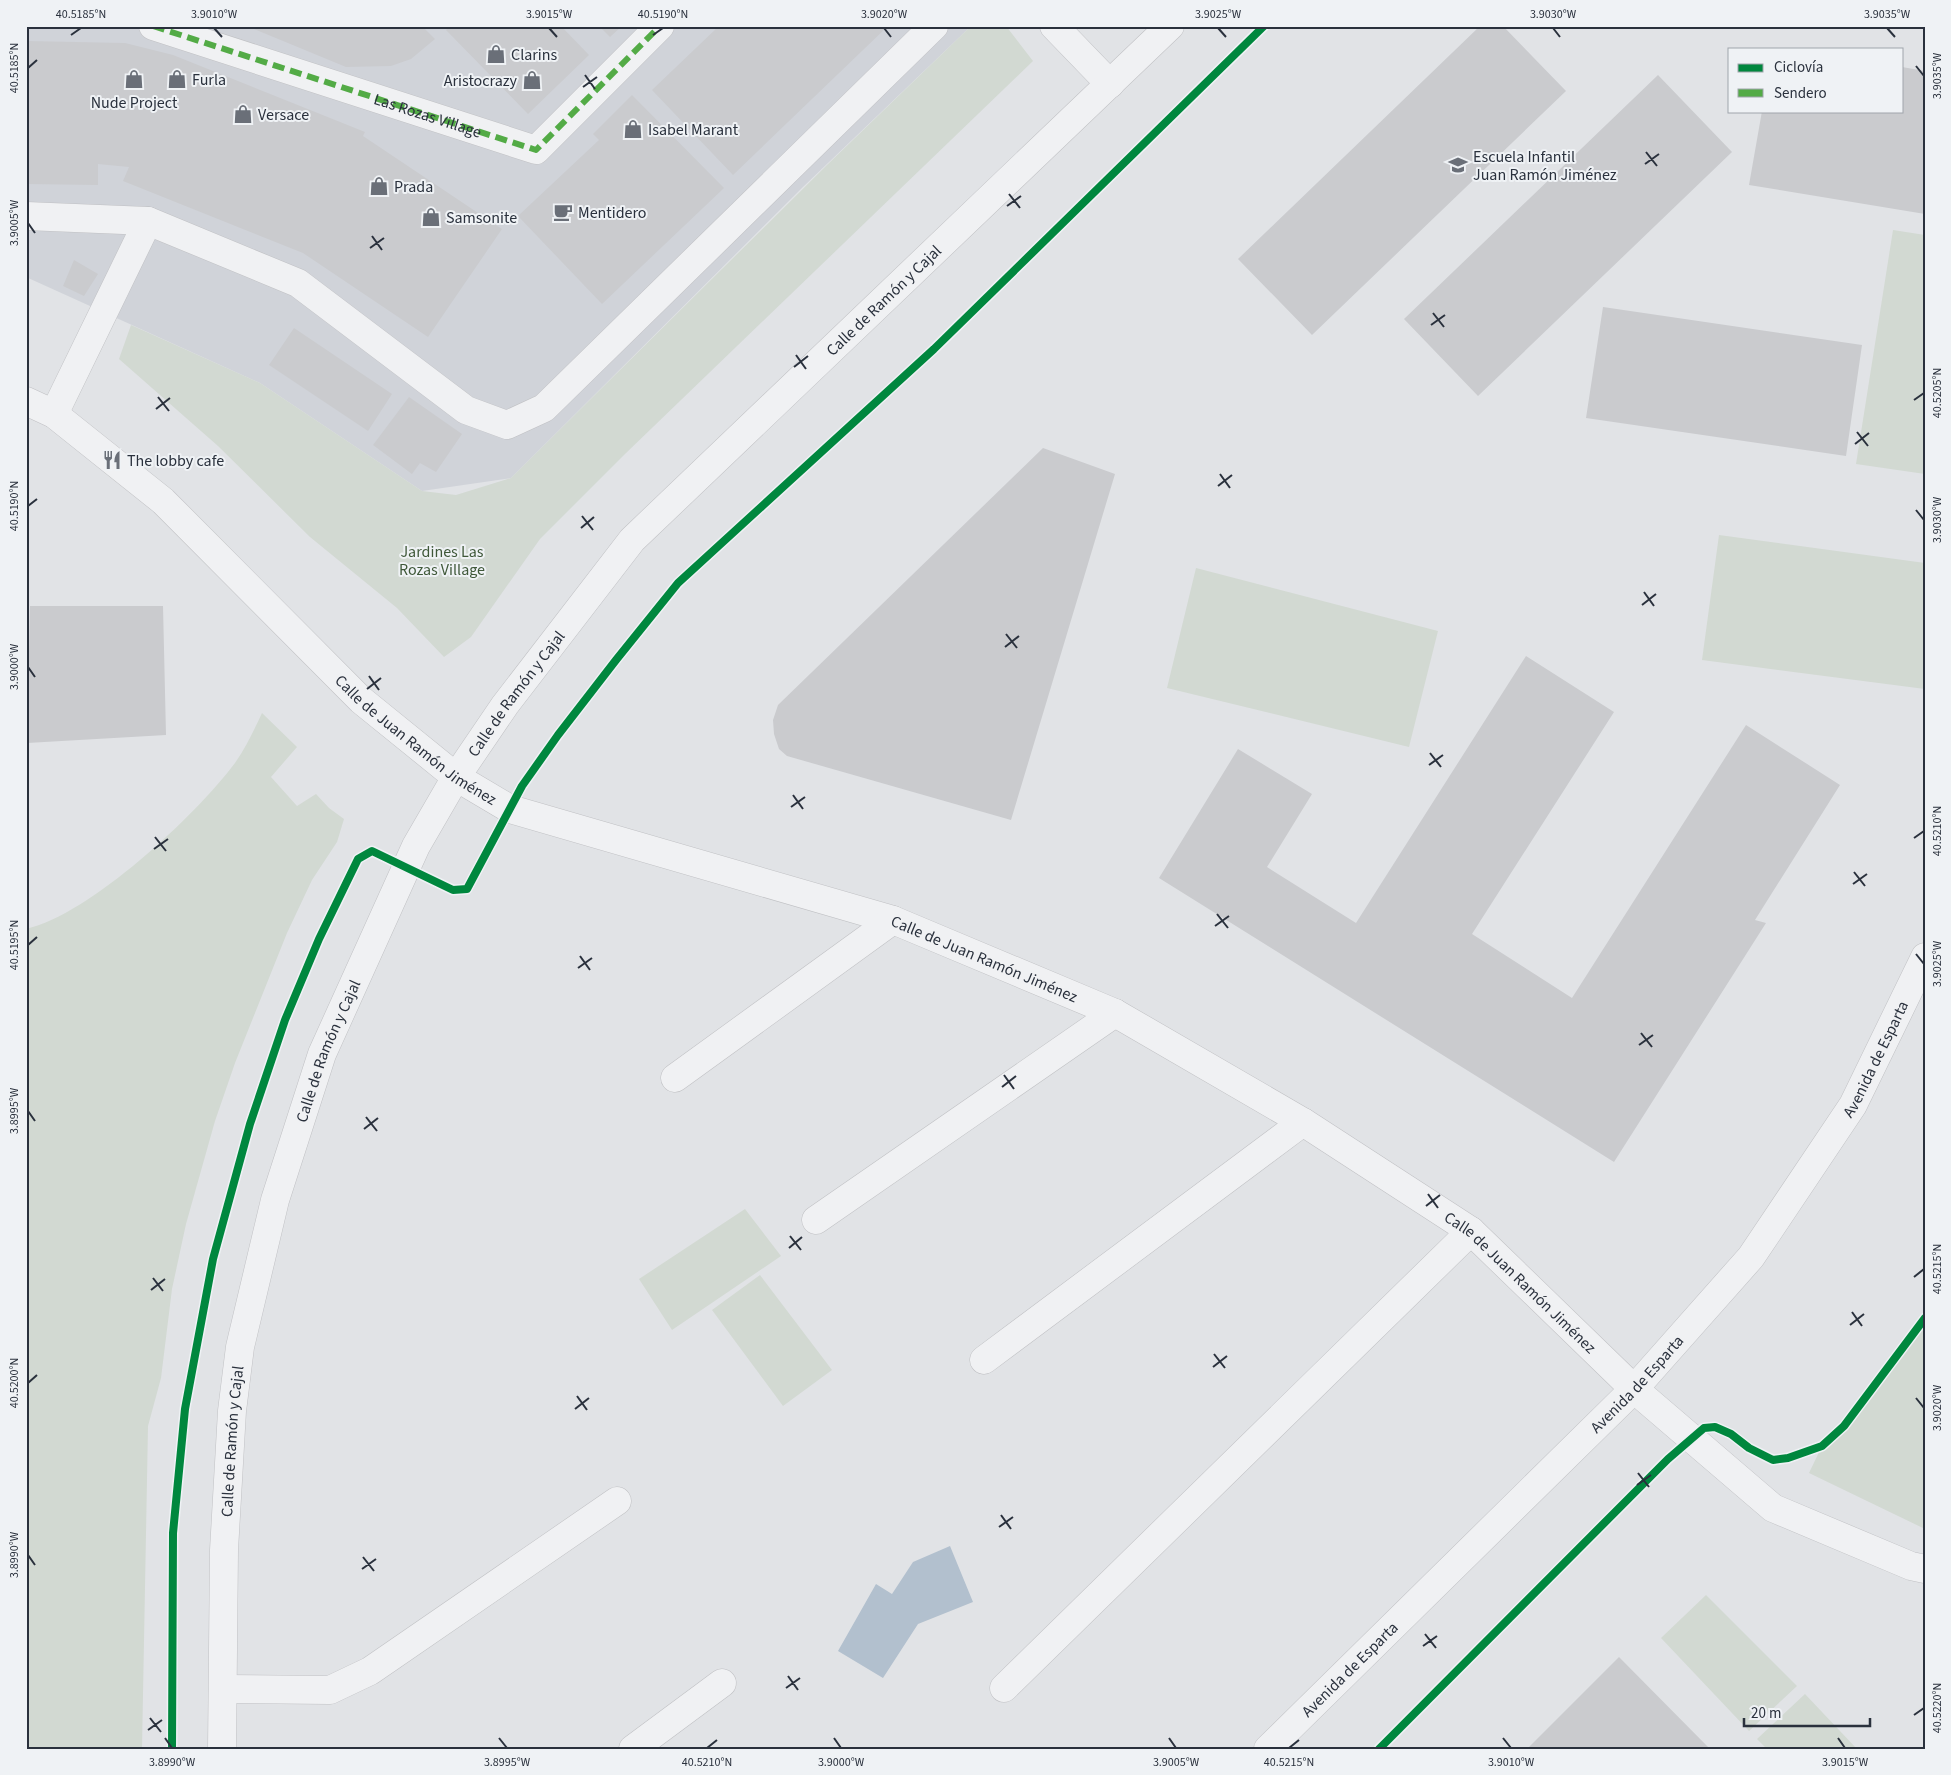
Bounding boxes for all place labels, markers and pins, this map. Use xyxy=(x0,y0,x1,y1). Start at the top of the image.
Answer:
shop icon: Clarins xyxy=(485,43,507,65)
place label: Clarins xyxy=(511,44,558,66)
shop icon: Nude Project xyxy=(123,68,145,90)
shop icon: Furla xyxy=(166,68,188,90)
place label: Furla xyxy=(192,69,226,91)
shop icon: Aristocrazy xyxy=(521,69,543,91)
place label: Aristocrazy xyxy=(444,70,518,92)
place label: Nude Project xyxy=(91,92,178,114)
shop icon: Versace xyxy=(232,103,254,125)
place label: Versace xyxy=(258,104,309,126)
shop icon: Isabel Marant xyxy=(622,118,644,140)
place label: Isabel Marant xyxy=(648,119,739,141)
place label: Escuela Infantil Juan Ramón Jiménez xyxy=(1473,146,1617,186)
school or university icon: Escuela Infantil Juan Ramón Jiménez xyxy=(1447,154,1469,176)
shop icon: Prada xyxy=(368,175,390,197)
place label: Prada xyxy=(394,176,433,198)
cafe icon: Mentidero xyxy=(552,201,574,223)
place label: Mentidero xyxy=(578,202,647,224)
shop icon: Samsonite xyxy=(420,206,442,228)
place label: Samsonite xyxy=(446,207,517,229)
restaurant icon: The lobby cafe xyxy=(101,449,123,471)
place label: The lobby cafe xyxy=(127,450,224,472)

